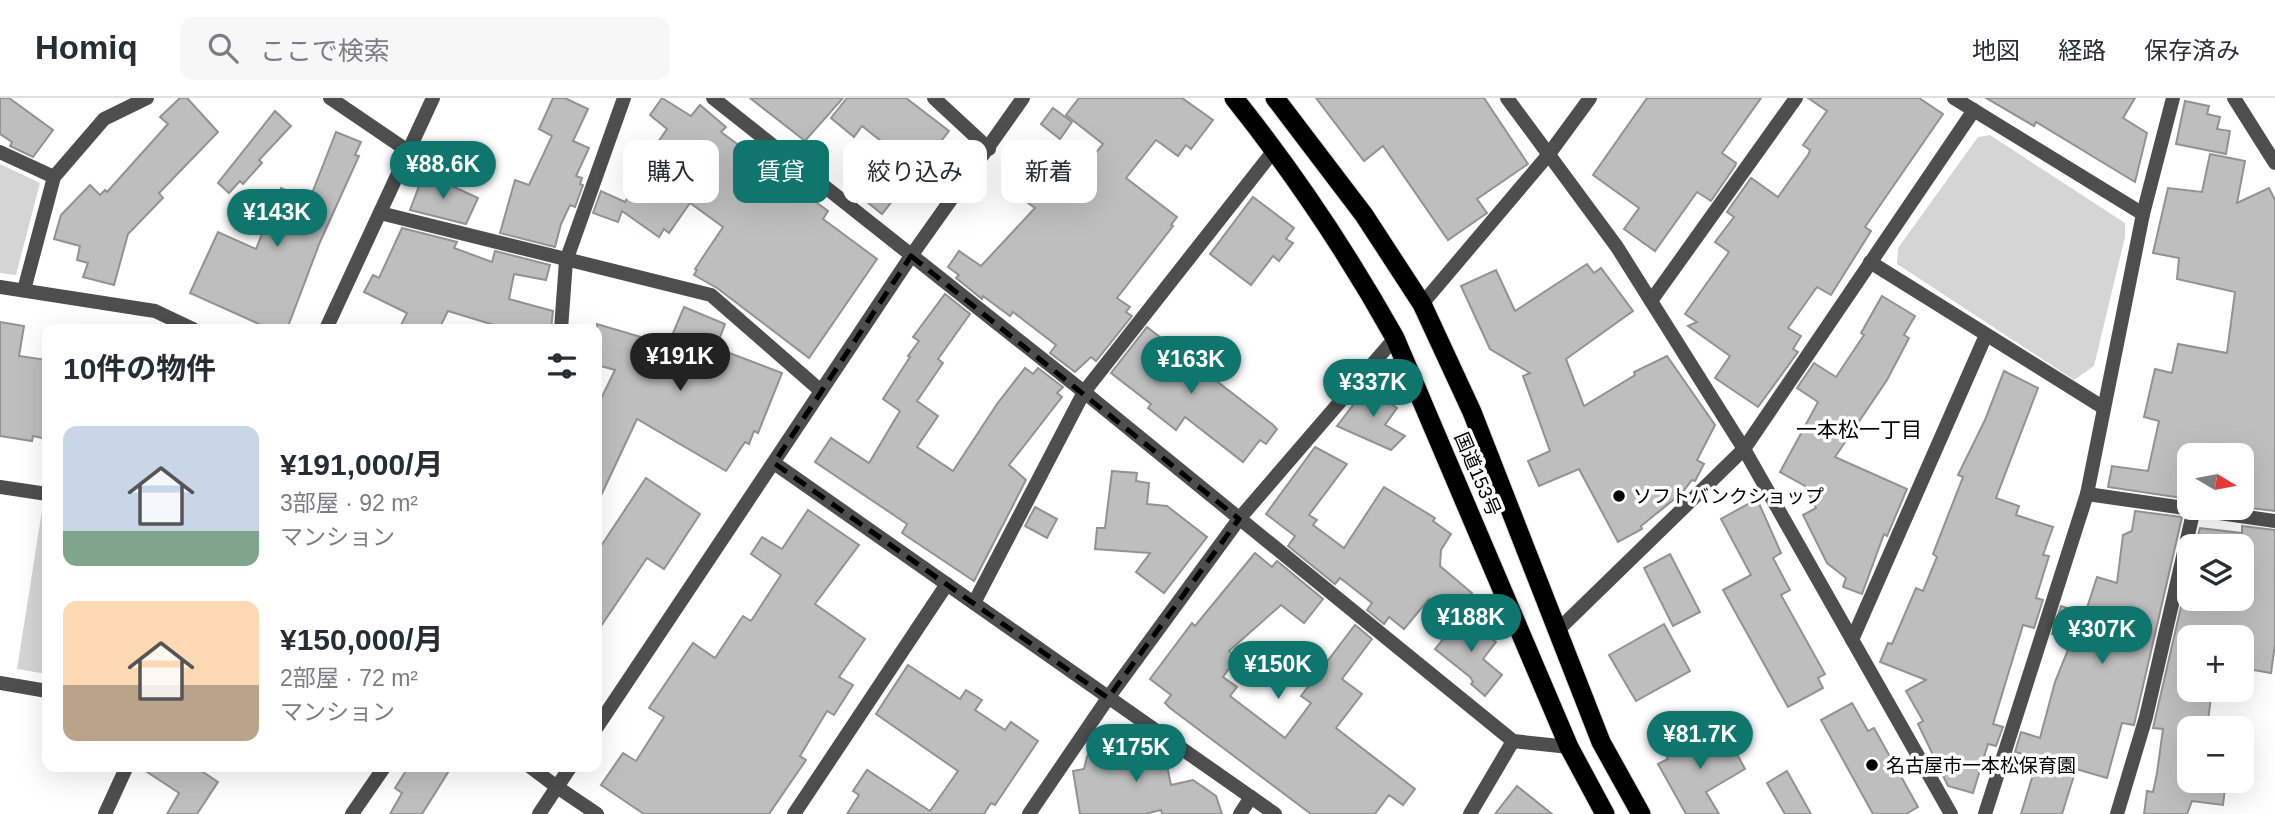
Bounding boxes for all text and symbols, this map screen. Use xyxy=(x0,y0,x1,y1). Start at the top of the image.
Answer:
search box xyxy=(180,17,670,80)
text: Homiq xyxy=(35,29,138,66)
icon: search xyxy=(204,29,242,67)
text: ここで検索 xyxy=(260,36,390,66)
text: 地図 xyxy=(1972,37,2020,64)
text: 経路 xyxy=(2058,37,2106,64)
text: 保存済み xyxy=(2144,37,2240,64)
chip: 購入 xyxy=(623,140,719,203)
chip: 賃貸 xyxy=(733,140,829,203)
chip: 絞り込み xyxy=(843,140,987,203)
chip: 新着 xyxy=(1001,140,1097,203)
pin: ¥88.6K xyxy=(386,141,500,201)
text: ¥88.6K xyxy=(406,151,480,177)
pin: ¥143K xyxy=(228,190,326,249)
text: ¥143K xyxy=(243,199,311,225)
pin: ¥191K xyxy=(631,334,729,393)
pin: ¥163K xyxy=(1142,336,1240,396)
text: ¥191K xyxy=(646,343,714,369)
text: ¥163K xyxy=(1157,346,1225,372)
icon: filters xyxy=(543,347,581,385)
text: 10件の物件 xyxy=(63,352,216,385)
pin: ¥337K xyxy=(1324,360,1422,419)
text: ¥337K xyxy=(1339,369,1407,395)
district label: 一本松一丁目 xyxy=(1796,418,1922,441)
street label: 国道153号 xyxy=(1451,429,1505,519)
north arrow xyxy=(2177,443,2254,520)
map controls xyxy=(2177,443,2254,793)
text: ¥191,000/月 xyxy=(280,448,443,481)
icon: home xyxy=(119,454,203,538)
place label: ソフトバンクショップ xyxy=(1633,486,1824,507)
marker: ソフトバンクショップ xyxy=(1611,488,1627,504)
text: 3部屋 · 92 m² xyxy=(280,490,418,516)
text: マンション xyxy=(280,524,395,550)
button: layers xyxy=(2177,534,2254,611)
pin: ¥188K xyxy=(1422,594,1520,654)
text: ¥188K xyxy=(1437,604,1505,630)
pin: ¥307K xyxy=(2053,606,2151,666)
text: ¥307K xyxy=(2068,616,2136,642)
text: ¥150,000/月 xyxy=(280,623,443,656)
button: + xyxy=(2177,625,2254,702)
icon: home xyxy=(119,629,203,713)
pin: ¥150K xyxy=(1229,642,1327,701)
text: ¥150K xyxy=(1244,651,1312,677)
text: 2部屋 · 72 m² xyxy=(280,665,418,691)
text: マンション xyxy=(280,699,395,725)
pin: ¥81.7K xyxy=(1643,712,1757,771)
button: − xyxy=(2177,716,2254,793)
text: ¥81.7K xyxy=(1663,721,1737,747)
pin: ¥175K xyxy=(1087,724,1185,784)
text: ¥175K xyxy=(1102,734,1170,760)
place label: 名古屋市一本松保育園 xyxy=(1886,755,2076,776)
marker: 名古屋市一本松保育園 xyxy=(1864,757,1880,773)

